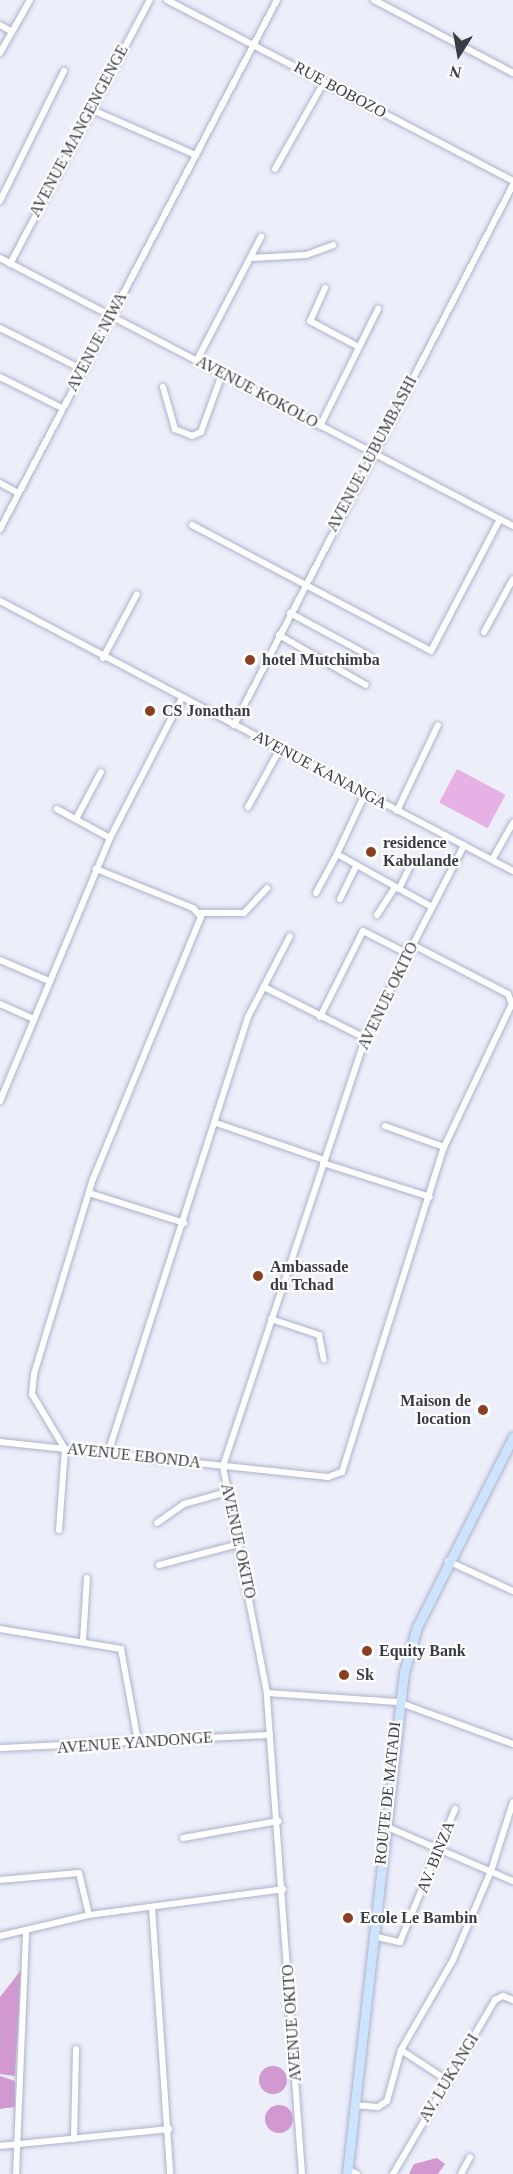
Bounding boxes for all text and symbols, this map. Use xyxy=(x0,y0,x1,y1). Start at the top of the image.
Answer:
north arrow xyxy=(429,24,489,84)
street label: AVENUE MANGENGENGE xyxy=(25,42,133,220)
street label: RUE BOBOZO xyxy=(291,58,389,122)
text: N xyxy=(448,63,463,82)
street label: AVENUE NIWA xyxy=(63,289,131,395)
street label: AVENUE KOKOLO xyxy=(193,352,321,432)
street label: AVENUE LUBUMBASHI xyxy=(323,373,421,535)
place label: hotel Mutchimba xyxy=(262,650,380,670)
marker: hotel Mutchimba xyxy=(243,653,257,667)
place label: CS Jonathan xyxy=(162,701,250,721)
marker: CS Jonathan xyxy=(143,704,157,718)
street label: AVENUE KANANGA xyxy=(250,727,390,813)
place label: residence Kabulande xyxy=(383,833,459,871)
marker: residence Kabulande xyxy=(364,845,378,859)
street label: AVENUE OKITO xyxy=(354,939,422,1053)
place label: Ambassade du Tchad xyxy=(270,1257,348,1295)
marker: Ambassade du Tchad xyxy=(251,1269,265,1283)
place label: Maison de location xyxy=(400,1391,471,1429)
marker: Maison de location xyxy=(476,1403,490,1417)
street label: AVENUE EBONDA xyxy=(66,1439,202,1473)
street label: AVENUE OKITO xyxy=(216,1482,260,1600)
place label: Equity Bank xyxy=(379,1641,466,1661)
marker: Equity Bank xyxy=(360,1644,374,1658)
place label: Sk xyxy=(356,1665,374,1685)
marker: Sk xyxy=(337,1668,351,1682)
street label: ROUTE DE MATADI xyxy=(371,1721,405,1865)
street label: AVENUE YANDONGE xyxy=(56,1728,214,1758)
street label: AV. BINZA xyxy=(413,1818,459,1896)
place label: Ecole Le Bambin xyxy=(360,1908,477,1928)
marker: Ecole Le Bambin xyxy=(341,1911,355,1925)
street label: AVENUE OKITO xyxy=(278,1964,306,2082)
street label: AV. LUKANGI xyxy=(415,2030,483,2126)

